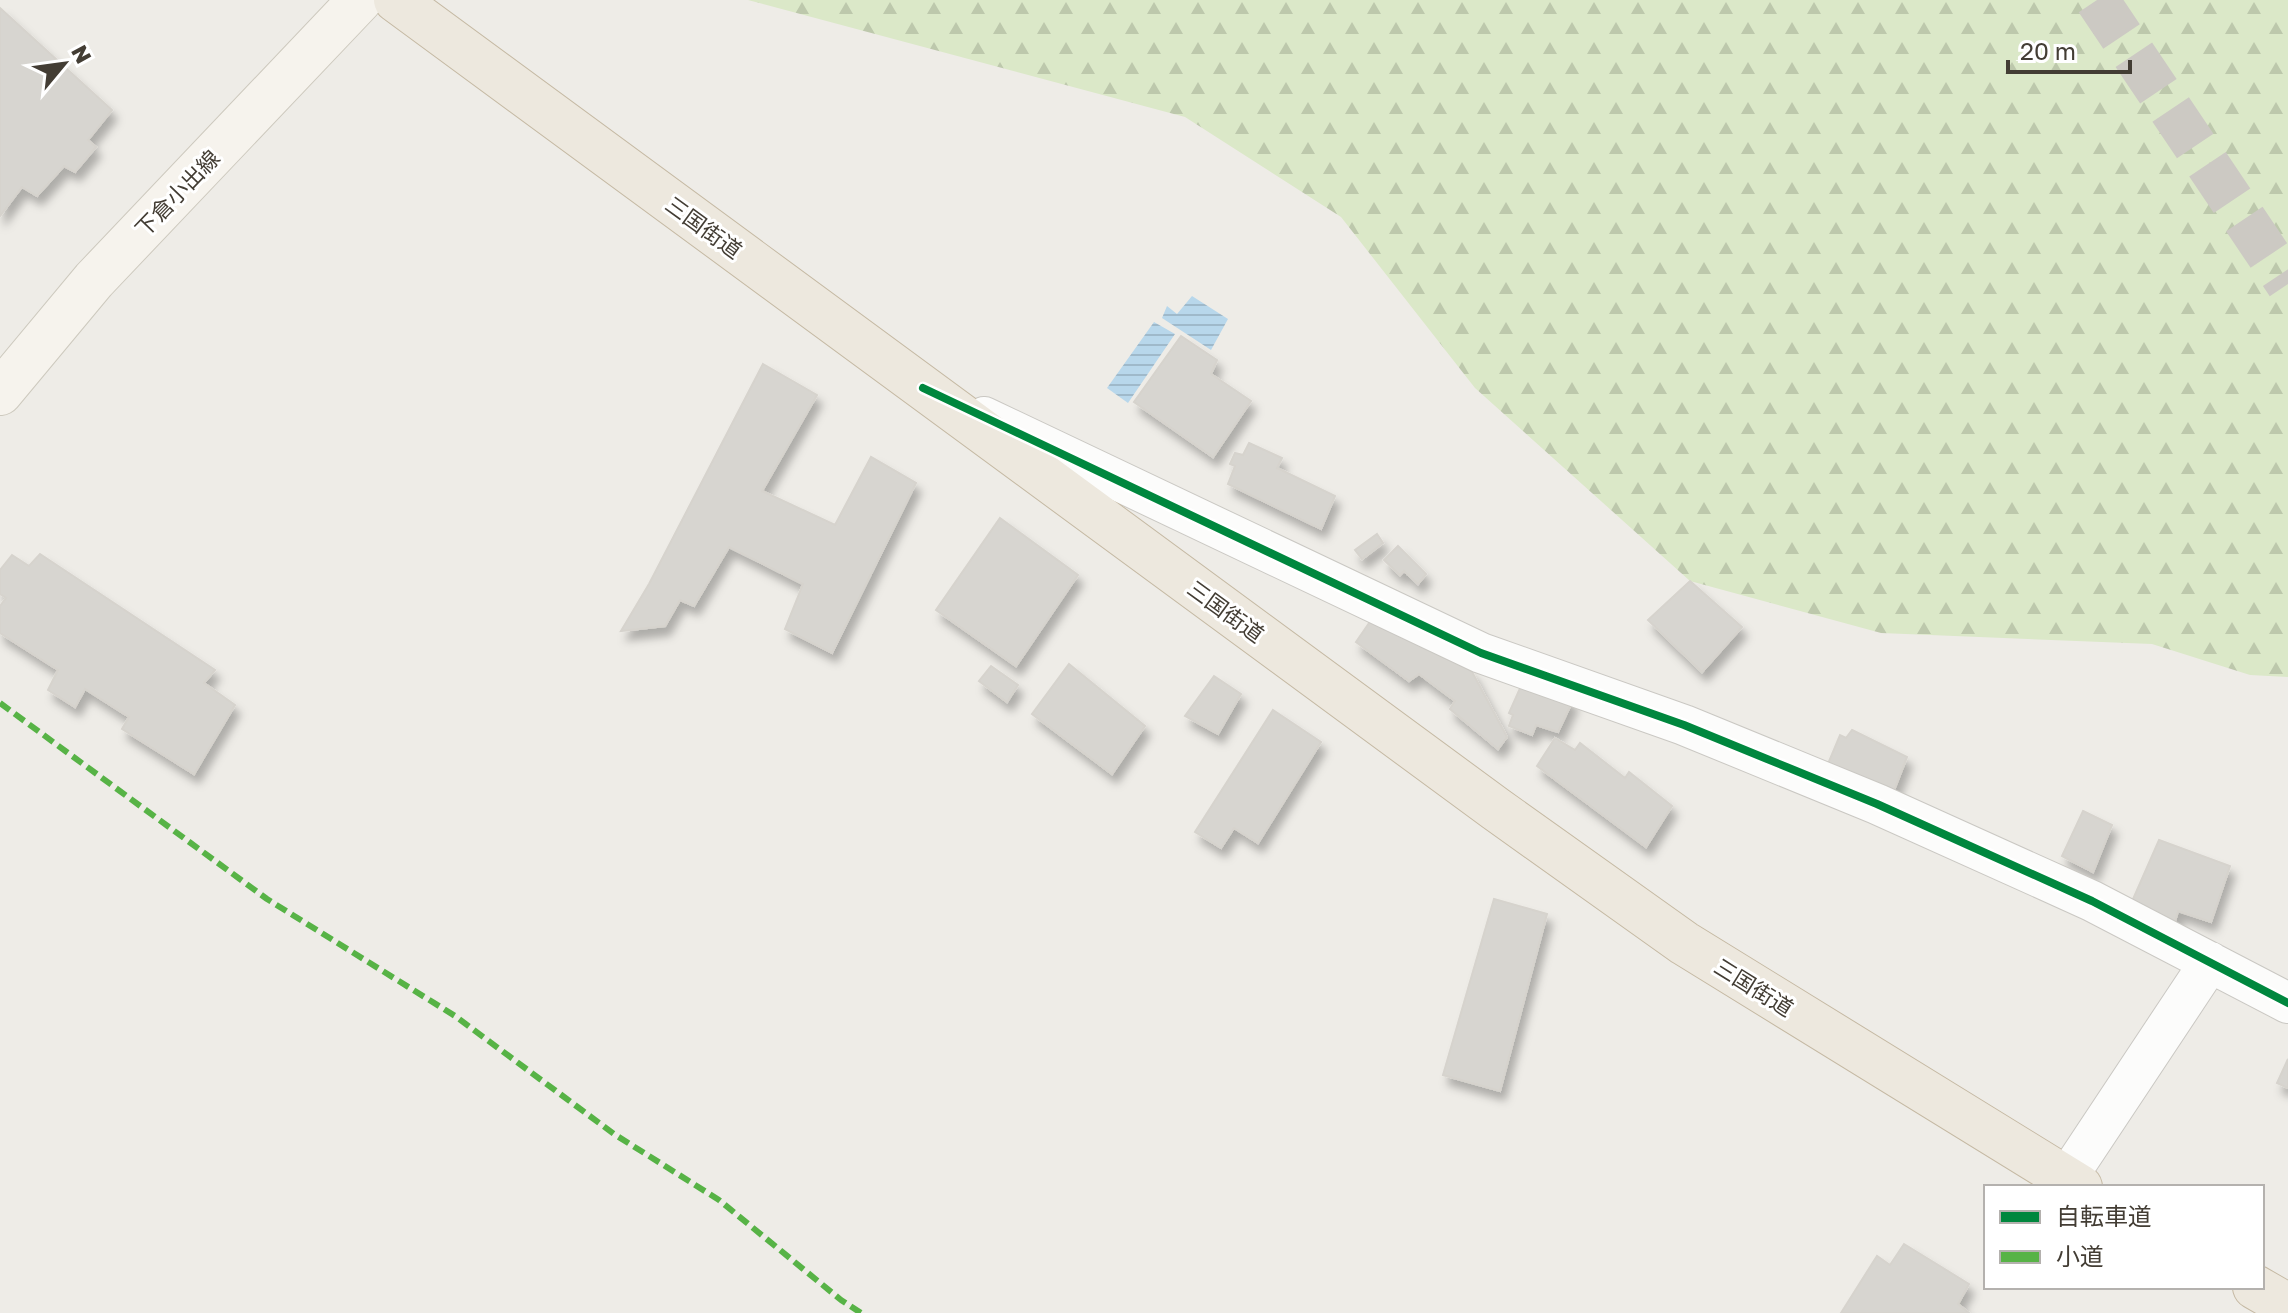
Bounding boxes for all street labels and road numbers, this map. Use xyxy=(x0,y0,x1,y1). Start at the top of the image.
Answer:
street label: 下倉小出線 xyxy=(129,144,225,242)
street label: 三国街道 xyxy=(660,190,748,264)
street label: 三国街道 xyxy=(1182,574,1270,648)
street label: 三国街道 xyxy=(1710,952,1798,1022)

